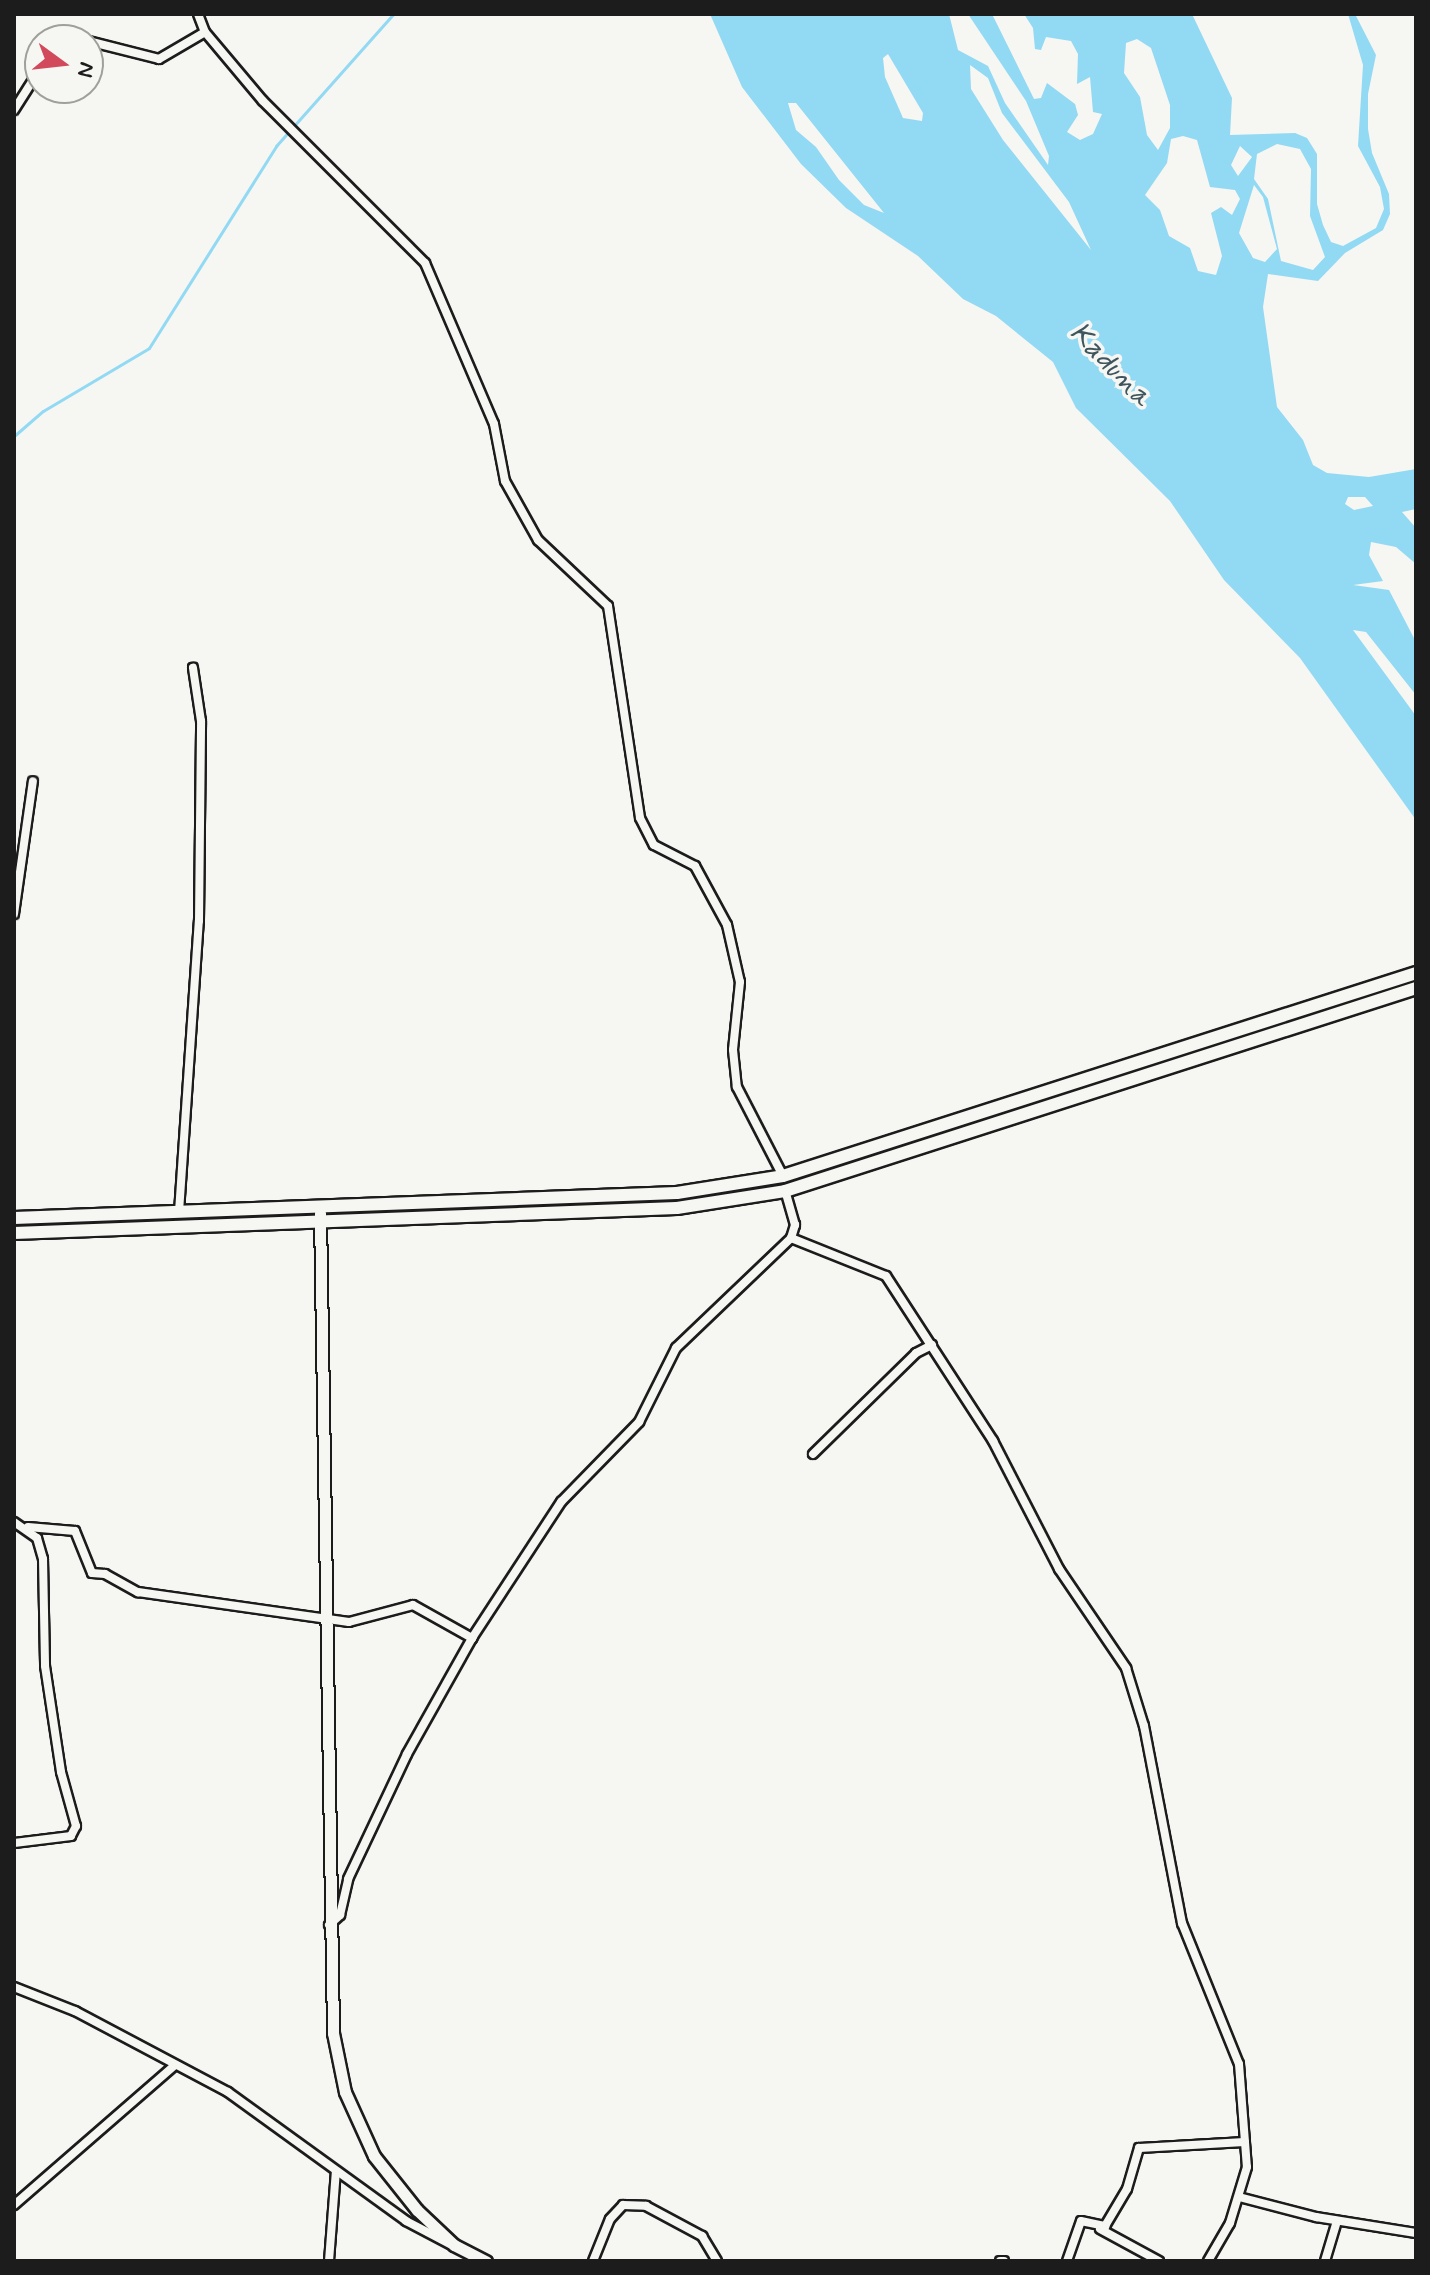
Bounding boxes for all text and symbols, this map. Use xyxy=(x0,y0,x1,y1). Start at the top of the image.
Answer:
north arrow xyxy=(24,24,104,104)
text: N xyxy=(70,59,101,80)
water label: Kaduna xyxy=(1061,315,1159,415)

